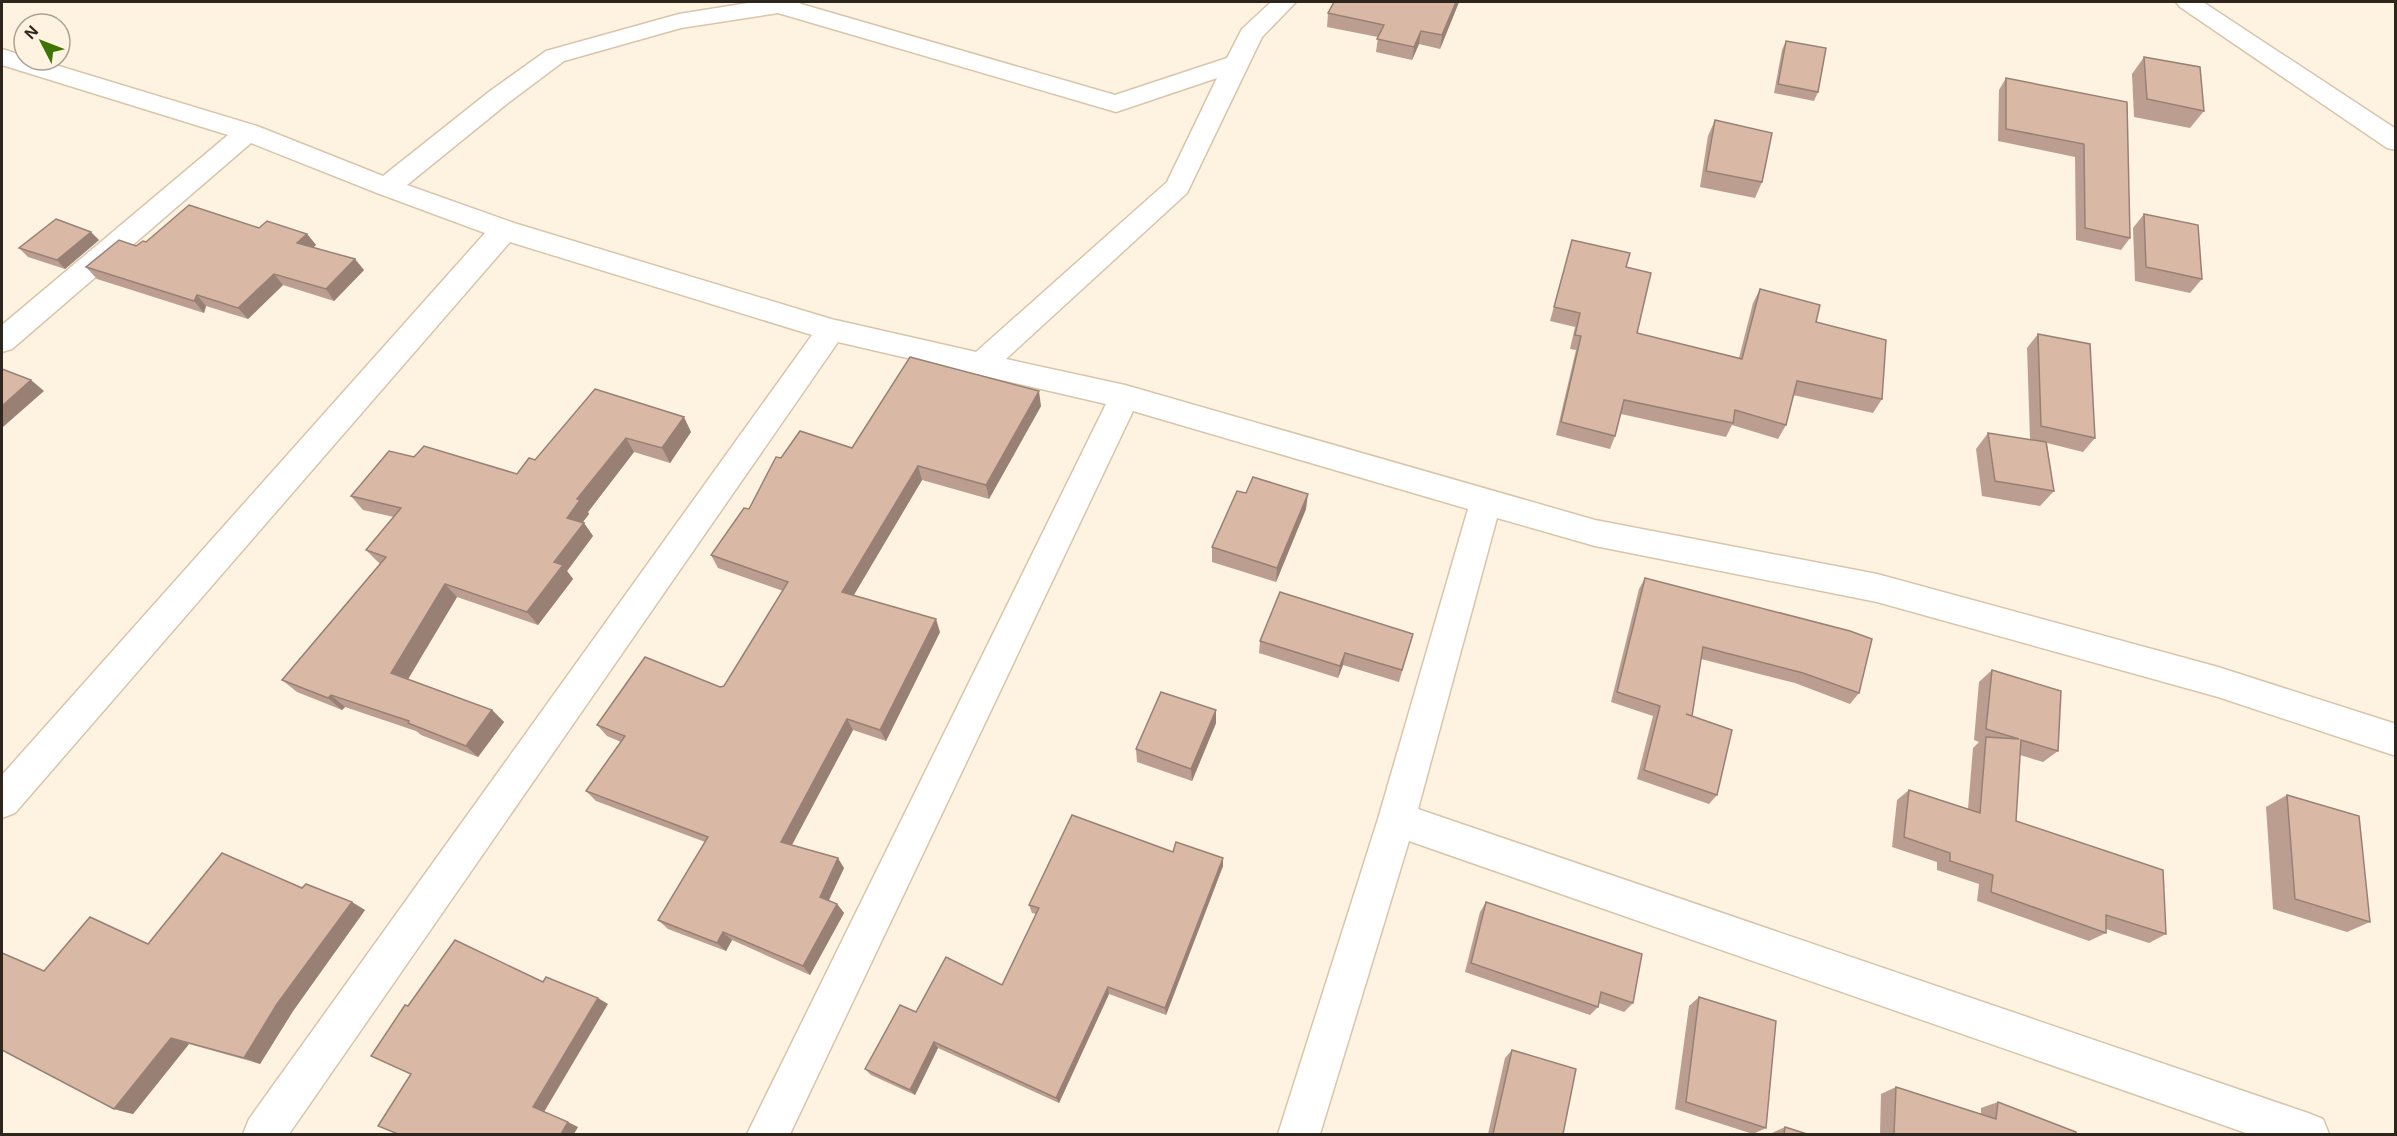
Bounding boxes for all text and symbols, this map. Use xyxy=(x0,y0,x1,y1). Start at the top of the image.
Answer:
north arrow xyxy=(12,12,72,72)
text: N xyxy=(21,22,41,42)

